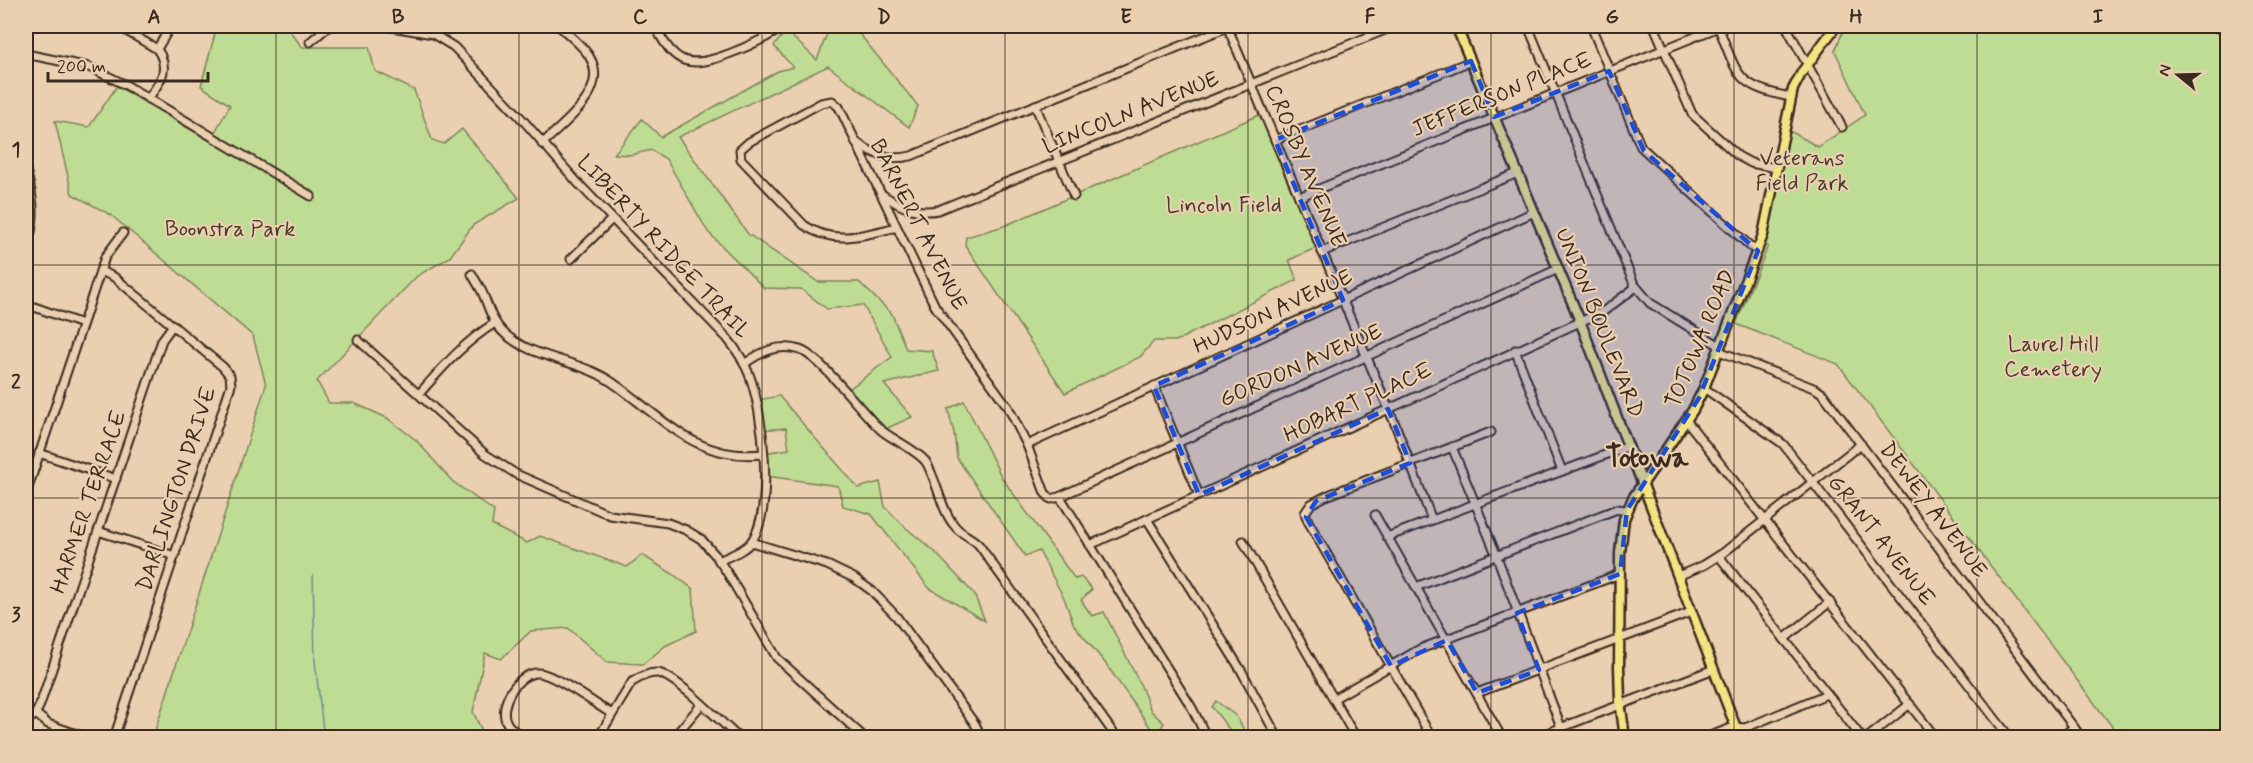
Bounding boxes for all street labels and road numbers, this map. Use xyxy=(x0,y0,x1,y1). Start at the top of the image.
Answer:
street label: JEFFERSON PLACE xyxy=(1408,46,1596,144)
street label: LINCOLN AVENUE xyxy=(1039,65,1224,161)
street label: CROSBY AVENUE xyxy=(1258,81,1352,252)
street label: BARNERT AVENUE xyxy=(863,135,973,316)
street label: LIBERTY RIDGE TRAIL xyxy=(570,149,756,345)
street label: UNION BOULEVARD xyxy=(1548,224,1650,422)
street label: HUDSON AVENUE xyxy=(1189,263,1357,361)
street label: TOTOWA ROAD xyxy=(1659,266,1743,412)
street label: GORDON AVENUE xyxy=(1215,318,1387,414)
street label: HOBART PLACE xyxy=(1279,356,1437,450)
street label: DARLINGTON DRIVE xyxy=(131,383,223,595)
street label: HARMER TERRACE xyxy=(45,407,133,597)
street label: DEWEY AVENUE xyxy=(1873,436,1994,584)
street label: GRANT AVENUE xyxy=(1821,470,1941,612)

